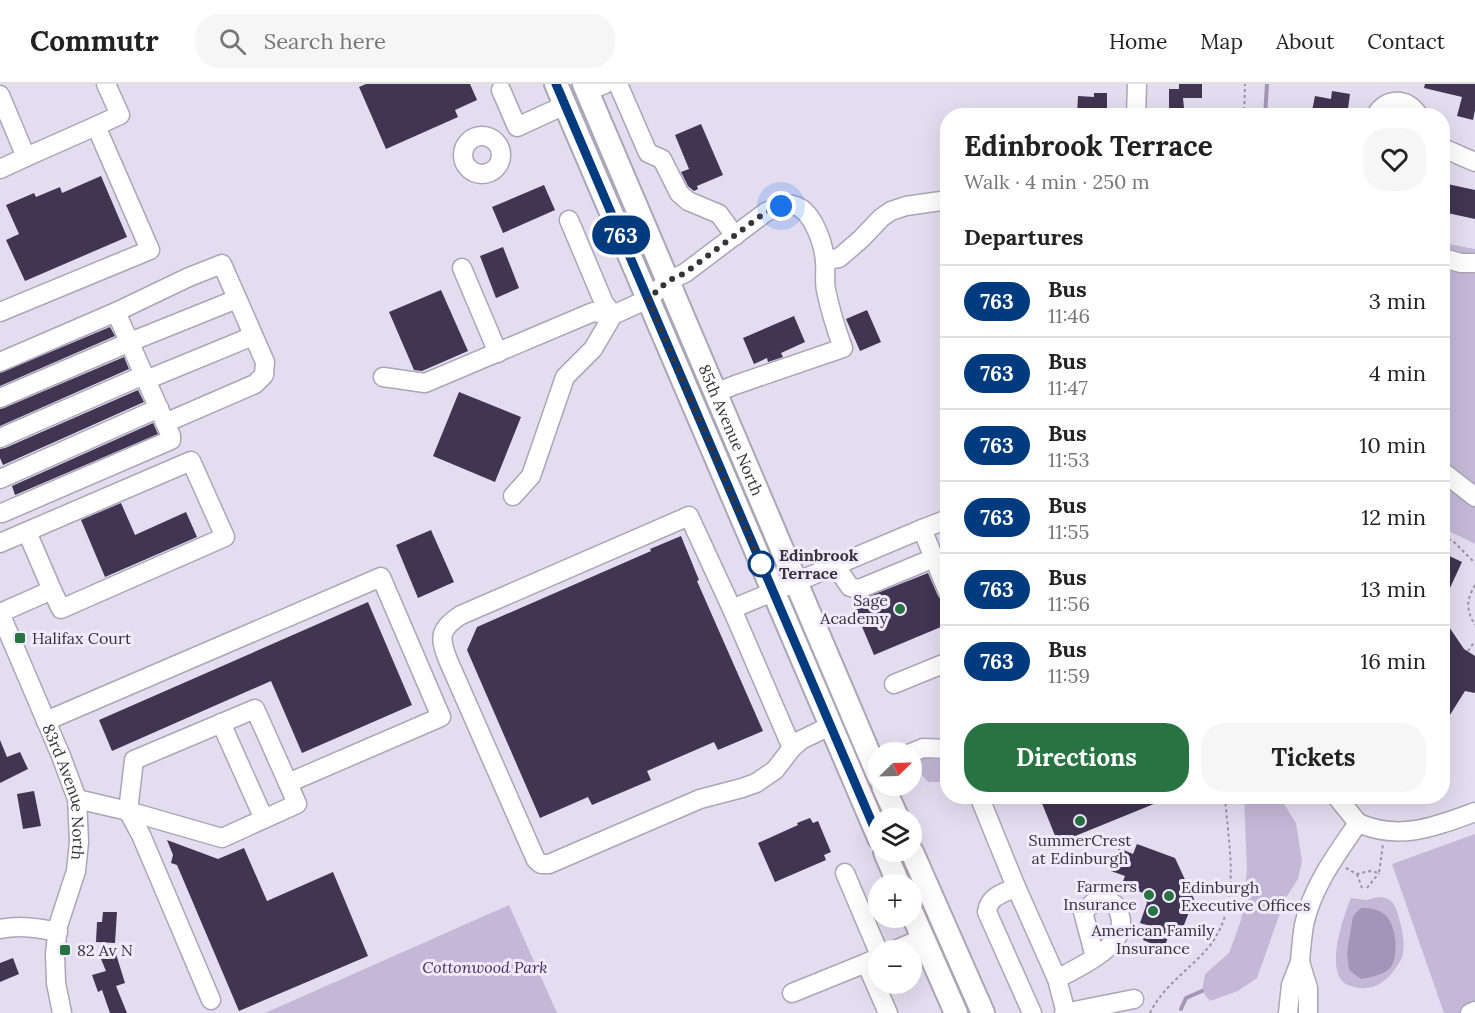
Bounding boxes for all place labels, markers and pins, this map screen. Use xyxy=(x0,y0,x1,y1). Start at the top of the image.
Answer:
place label: Edinbrook Terrace xyxy=(779,545,859,583)
marker: Edinbrook Terrace xyxy=(748,551,774,577)
place label: Sage Academy xyxy=(819,590,889,628)
marker: Sage Academy xyxy=(893,602,907,616)
place label: Halifax Court xyxy=(32,628,132,648)
marker: Halifax Court xyxy=(13,631,27,645)
marker: SummerCrest at Edinburgh xyxy=(1073,814,1087,828)
place label: SummerCrest at Edinburgh xyxy=(1028,830,1132,868)
place label: Farmers Insurance xyxy=(1063,876,1137,914)
place label: Edinburgh Executive Offices xyxy=(1181,877,1310,915)
marker: Farmers Insurance xyxy=(1142,888,1156,902)
marker: Edinburgh Executive Offices xyxy=(1162,889,1176,903)
marker: American Family Insurance xyxy=(1146,904,1160,918)
place label: American Family Insurance xyxy=(1091,920,1215,958)
place label: 82 Av N xyxy=(77,940,133,960)
marker: 82 Av N xyxy=(58,943,72,957)

